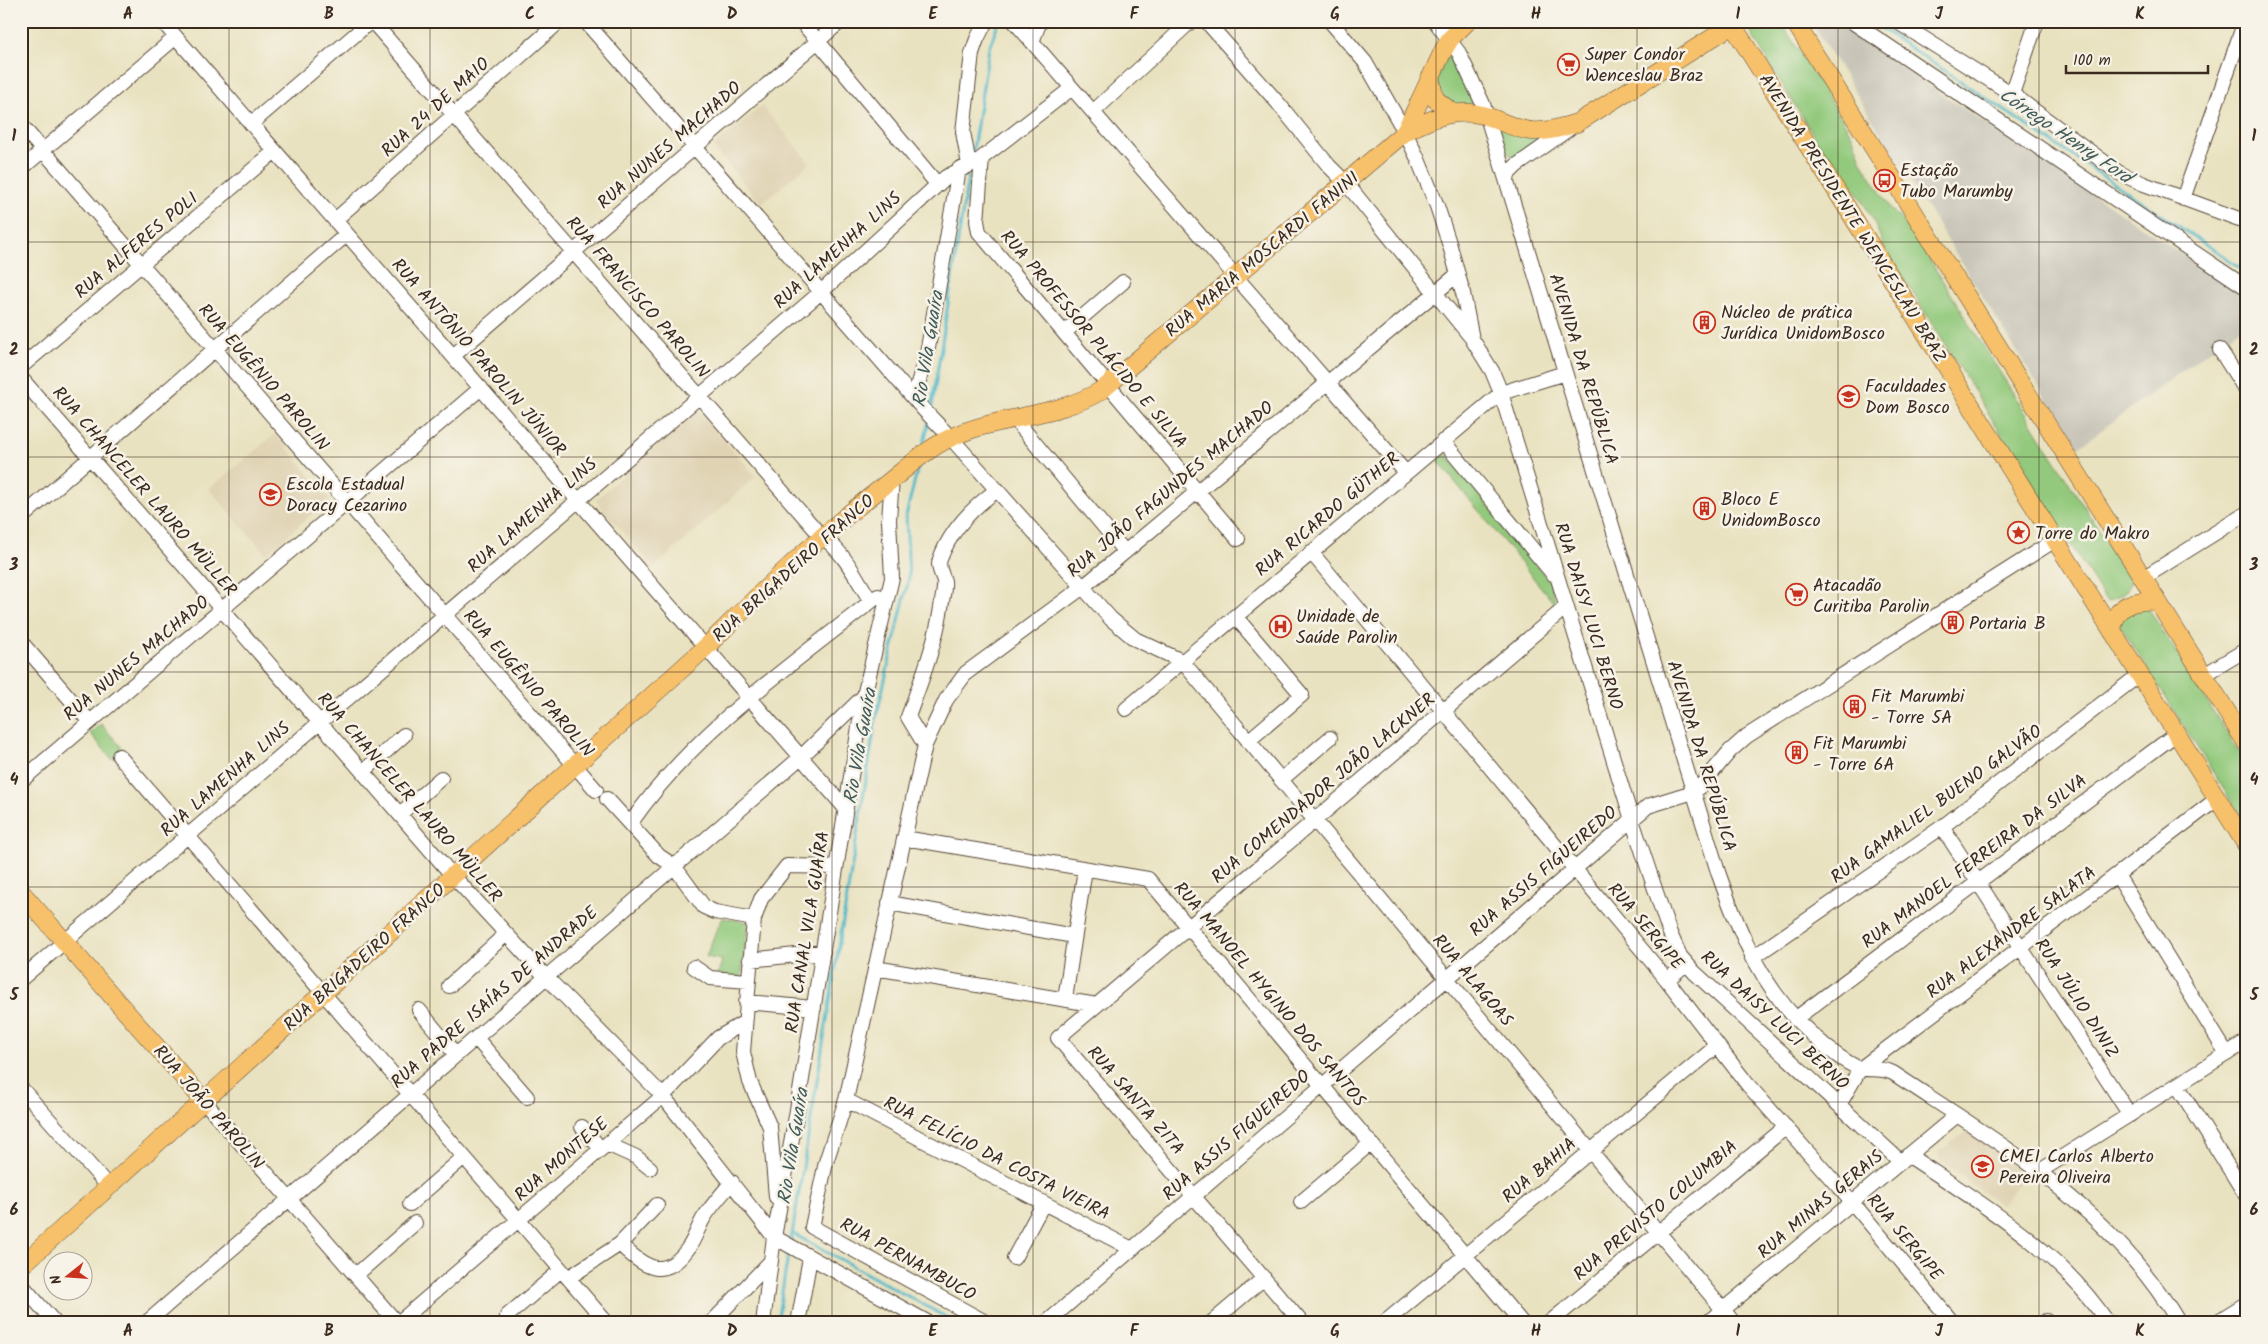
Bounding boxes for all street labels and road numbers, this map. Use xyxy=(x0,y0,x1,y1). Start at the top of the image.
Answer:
street label: RUA 24 DE MAIO xyxy=(375,51,497,165)
street label: AVENIDA PRESIDENTE WENCESLAU BRAZ xyxy=(1750,68,1953,369)
street label: RUA NUNES MACHADO xyxy=(591,75,749,217)
street label: RUA MARIA MOSCARDI FANINI xyxy=(1159,165,1367,345)
street label: RUA ALFERES POLI xyxy=(69,185,205,307)
street label: RUA LAMENHA LINS xyxy=(767,185,909,317)
street label: RUA FRANCISCO PAROLIN xyxy=(558,210,716,386)
street label: RUA PROFESSOR PLÁCIDO E SILVA xyxy=(992,224,1194,456)
street label: RUA ANTÔNIO PAROLIN JÚNIOR xyxy=(383,252,572,464)
street label: AVENIDA DA REPÚBLICA xyxy=(1540,270,1625,469)
street label: RUA EUGÊNIO PAROLIN xyxy=(190,297,336,458)
street label: RUA CHANCELER LAURO MÜLLER xyxy=(44,380,244,604)
street label: RUA JOÃO FAGUNDES MACHADO xyxy=(1061,395,1281,586)
street label: RUA RICARDO GÜTHER xyxy=(1249,446,1407,585)
street label: RUA LAMENHA LINS xyxy=(461,451,605,581)
street label: RUA BRIGADEIRO FRANCO xyxy=(706,488,882,650)
street label: RUA DAISY LUCI BERNO xyxy=(1545,519,1630,714)
street label: RUA NUNES MACHADO xyxy=(57,589,217,729)
street label: RUA EUGÊNIO PAROLIN xyxy=(455,603,601,764)
street label: AVENIDA DA REPÚBLICA xyxy=(1658,657,1743,856)
street label: RUA CHANCELER LAURO MÜLLER xyxy=(309,686,509,910)
street label: RUA COMENDADOR JOÃO LACKNER xyxy=(1205,686,1443,892)
street label: RUA LAMENHA LINS xyxy=(154,715,298,845)
street label: RUA GAMALIEL BUENO GALVÃO xyxy=(1825,718,2049,892)
street label: RUA MANOEL FERREIRA DA SILVA xyxy=(1856,767,2094,957)
street label: RUA ASSIS FIGUEIREDO xyxy=(1463,799,1625,945)
street label: RUA CANAL VILA GUAÍRA xyxy=(778,829,839,1035)
street label: RUA ALEXANDRE SALATA xyxy=(1921,859,2103,1007)
street label: RUA MANOEL HYGINO DOS SANTOS xyxy=(1165,876,1373,1115)
street label: RUA BRIGADEIRO FRANCO xyxy=(277,877,453,1039)
street label: RUA SERGIPE xyxy=(1599,877,1691,978)
street label: RUA PADRE ISAÍAS DE ANDRADE xyxy=(385,899,606,1097)
street label: RUA ALAGOAS xyxy=(1424,928,1520,1034)
street label: RUA JÚLIO DINIZ xyxy=(2026,933,2126,1065)
street label: RUA DAISY LUCI BERNO xyxy=(1693,944,1855,1098)
street label: RUA JOÃO PAROLIN xyxy=(145,1039,271,1177)
street label: RUA SANTA ZITA xyxy=(1079,1040,1191,1162)
street label: RUA ASSIS FIGUEIREDO xyxy=(1156,1063,1318,1209)
street label: RUA FELÍCIO DA COSTA VIEIRA xyxy=(878,1089,1115,1229)
street label: RUA MONTESE xyxy=(508,1110,616,1209)
street label: RUA BAHIA xyxy=(1496,1131,1584,1211)
street label: RUA PREVISTO COLUMBIA xyxy=(1567,1133,1745,1289)
street label: RUA MINAS GERAIS xyxy=(1751,1143,1891,1267)
street label: RUA SERGIPE xyxy=(1858,1188,1950,1289)
street label: RUA PERNAMBUCO xyxy=(834,1211,981,1310)

